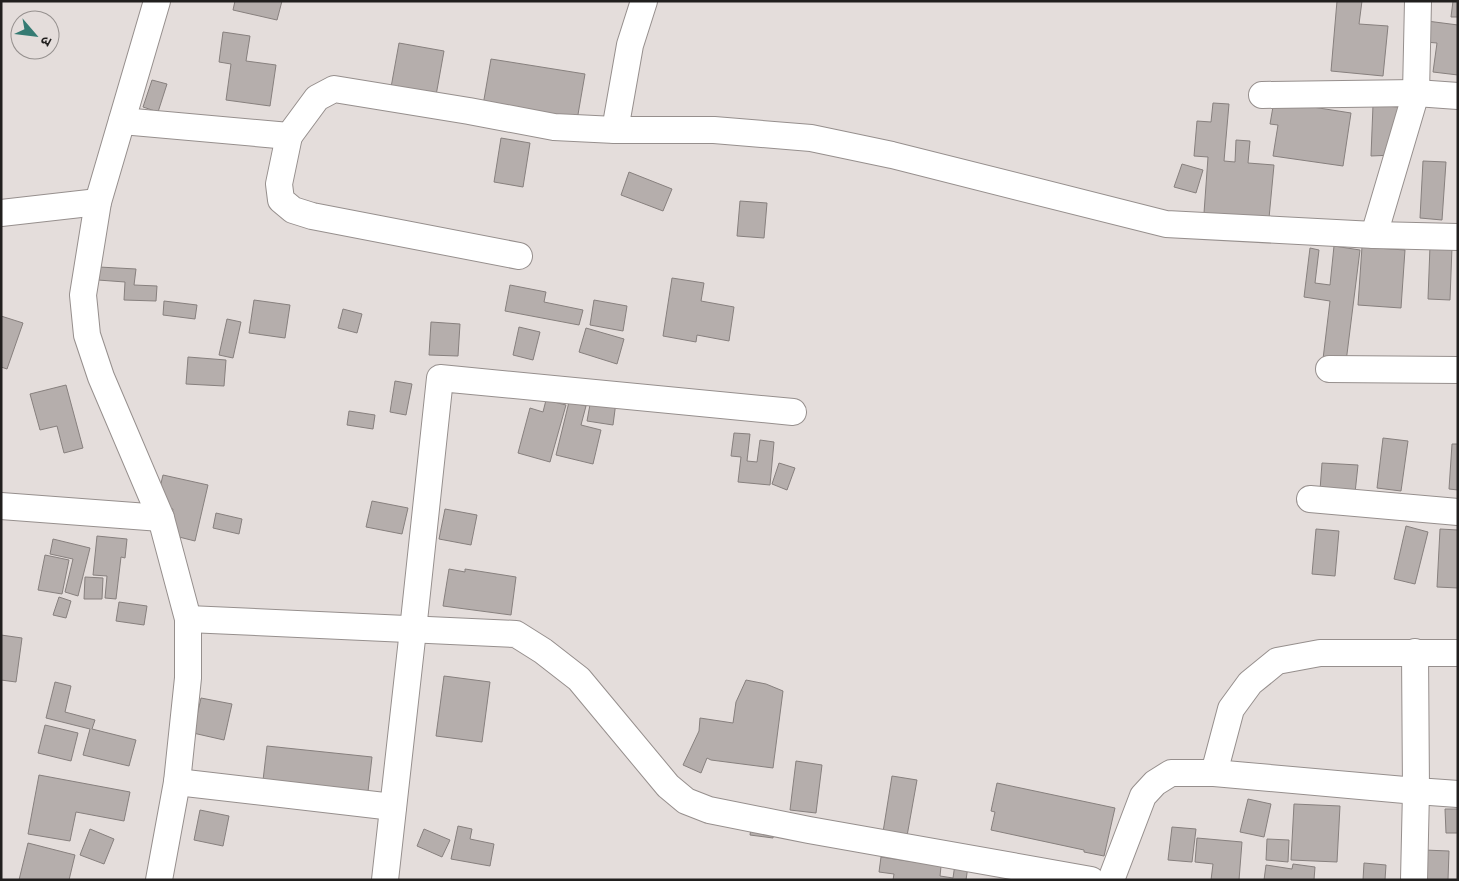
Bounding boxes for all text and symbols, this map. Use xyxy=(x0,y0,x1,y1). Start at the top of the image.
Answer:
north arrow xyxy=(10,10,60,60)
text: उ xyxy=(37,34,55,49)

